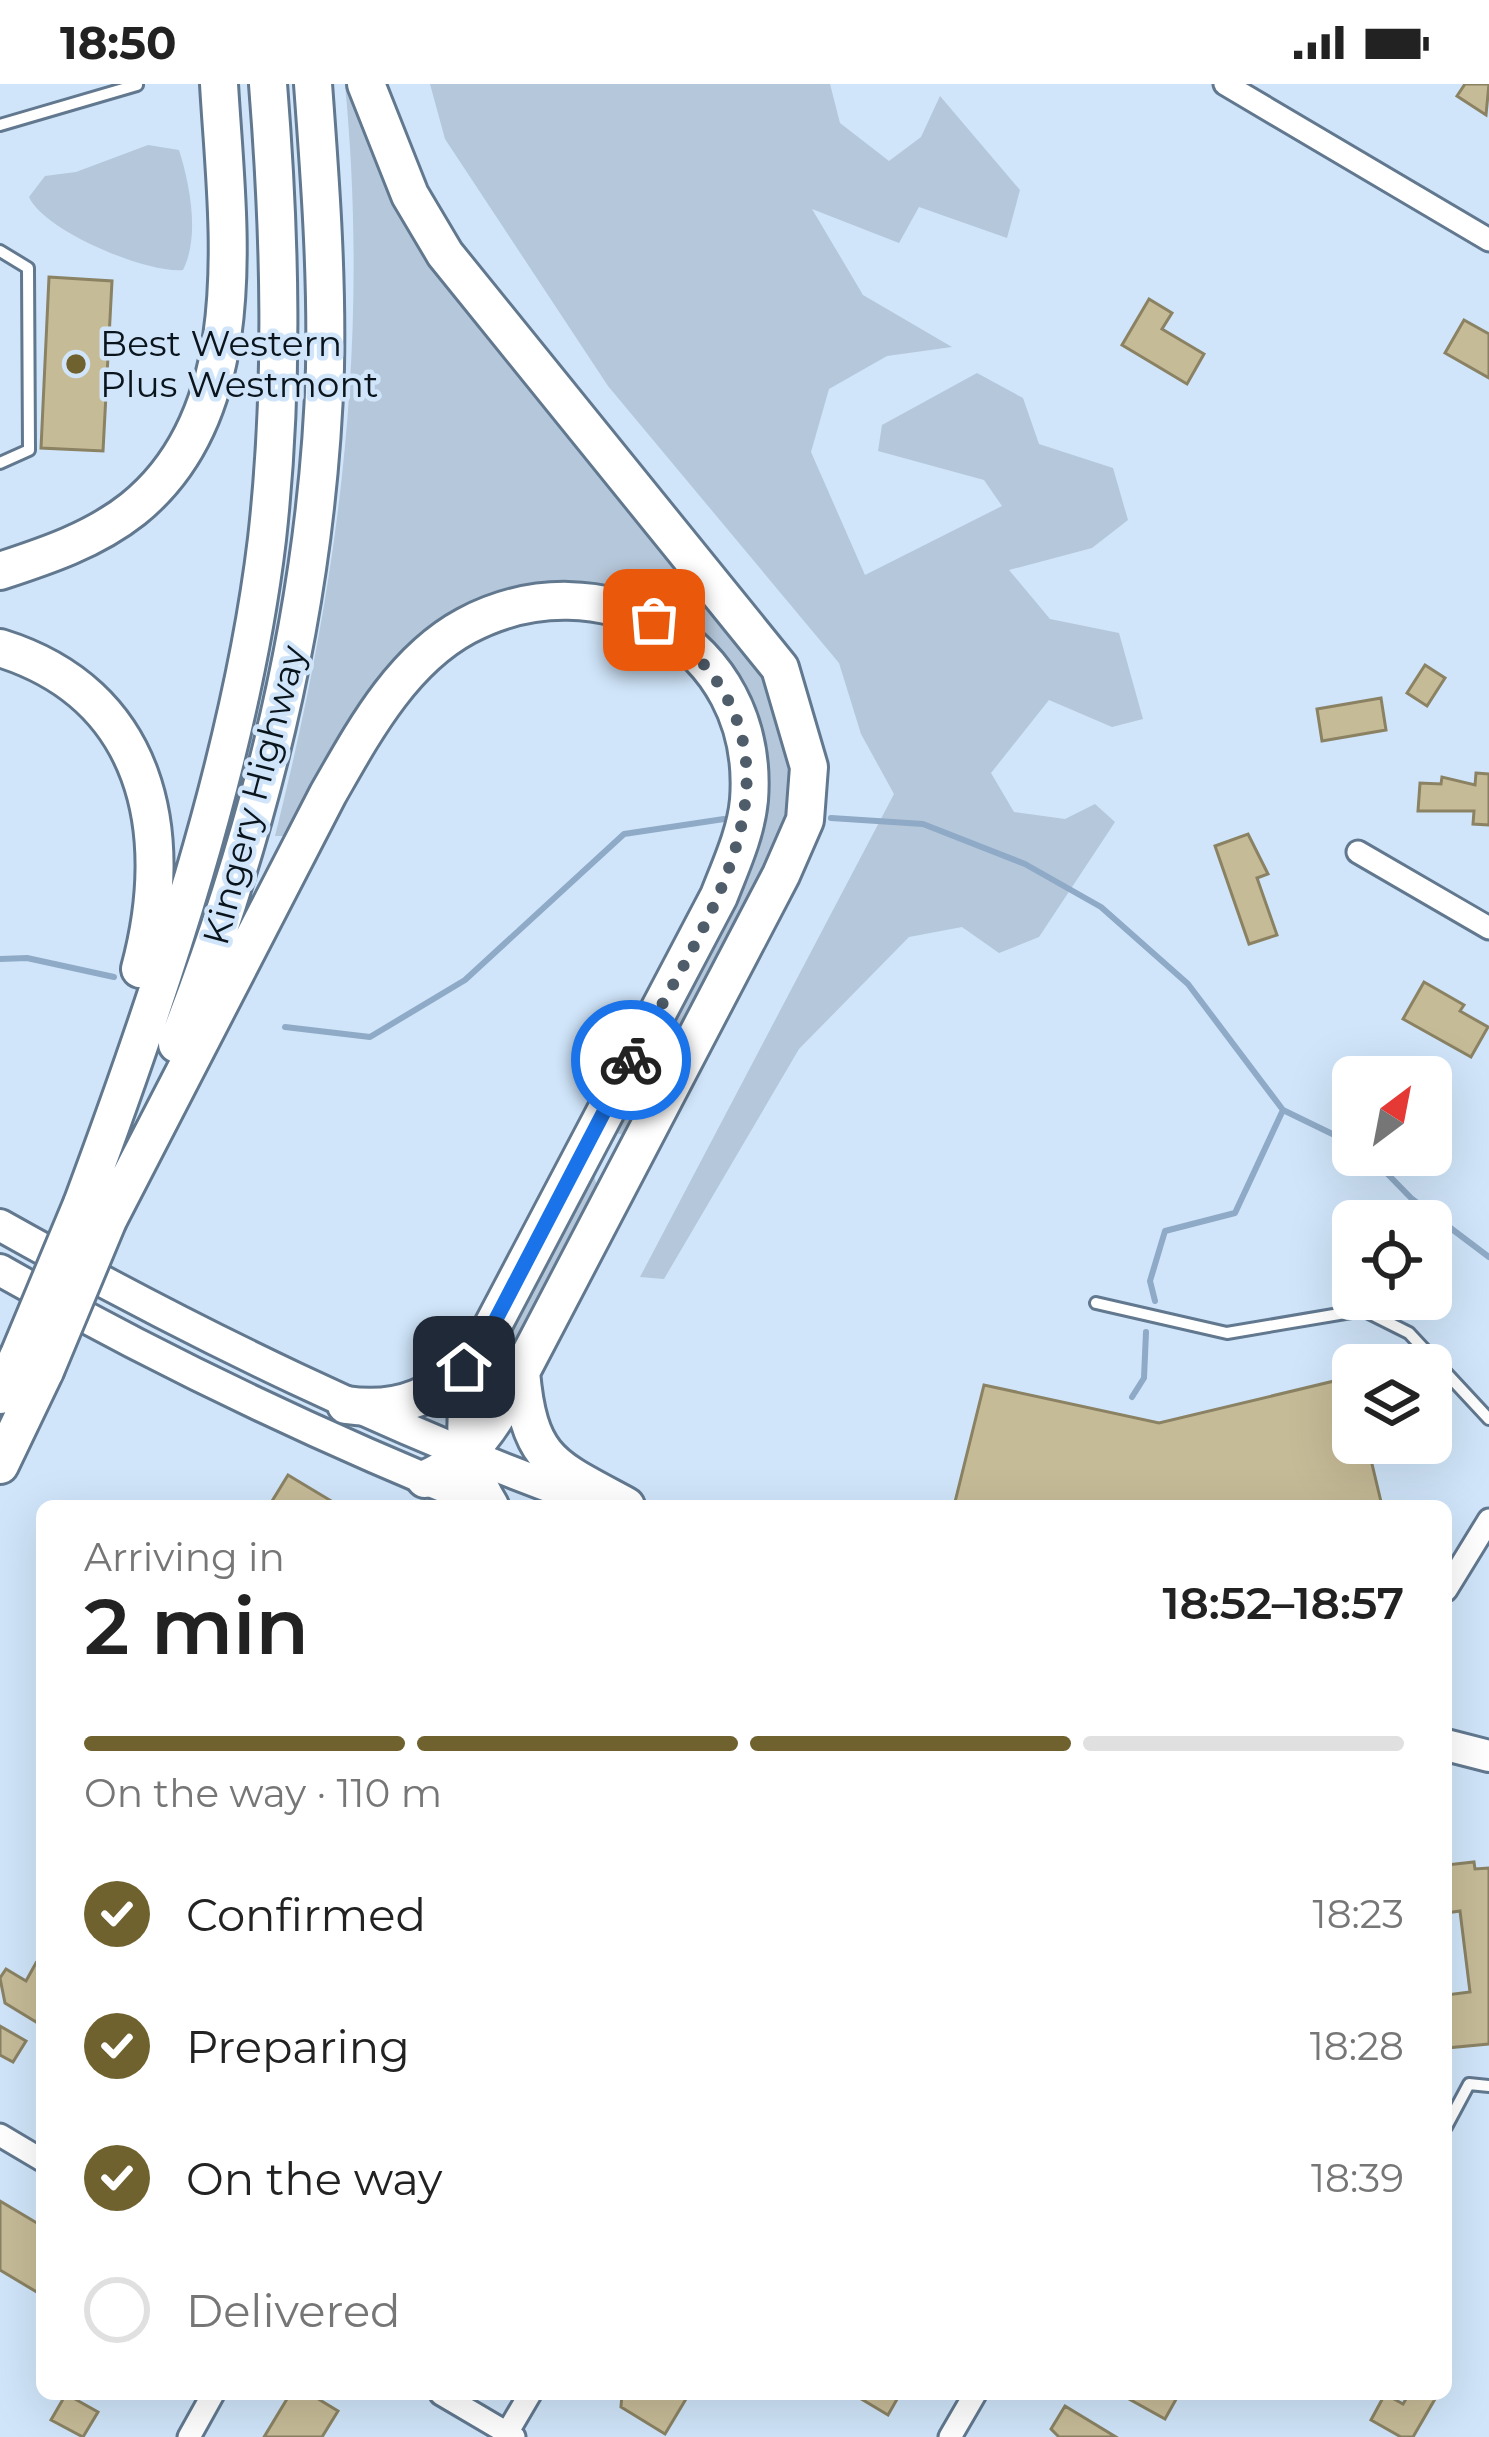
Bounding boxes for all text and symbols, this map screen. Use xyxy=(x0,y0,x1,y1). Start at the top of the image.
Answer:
text: 18:50 xyxy=(60,15,176,70)
place label: Best Western Plus Westmont xyxy=(100,321,378,406)
marker: Best Western Plus Westmont xyxy=(63,351,89,377)
pin xyxy=(603,569,705,671)
icon: bag xyxy=(621,587,687,653)
street label: Kingery Highway xyxy=(193,640,315,949)
courier xyxy=(571,1000,691,1120)
icon: bike xyxy=(598,1027,664,1093)
north arrow xyxy=(1332,1056,1452,1176)
map controls xyxy=(1332,1056,1452,1464)
button: locate xyxy=(1332,1200,1452,1320)
pin xyxy=(413,1316,515,1418)
icon: home xyxy=(431,1334,497,1400)
button: layers xyxy=(1332,1344,1452,1464)
text: Arriving in xyxy=(84,1533,285,1581)
text: 18:52–18:57 xyxy=(1162,1575,1404,1630)
text: 2 min xyxy=(84,1578,309,1674)
text: On the way · 110 m xyxy=(84,1769,442,1817)
icon: check xyxy=(84,1881,150,1947)
text: Confirmed xyxy=(186,1887,426,1942)
text: 18:23 xyxy=(1313,1890,1404,1938)
icon: check xyxy=(84,2013,150,2079)
text: Preparing xyxy=(186,2019,410,2074)
text: 18:28 xyxy=(1310,2022,1404,2070)
icon: check xyxy=(84,2145,150,2211)
text: On the way xyxy=(186,2151,442,2206)
text: 18:39 xyxy=(1311,2154,1404,2202)
text: Delivered xyxy=(186,2283,401,2338)

